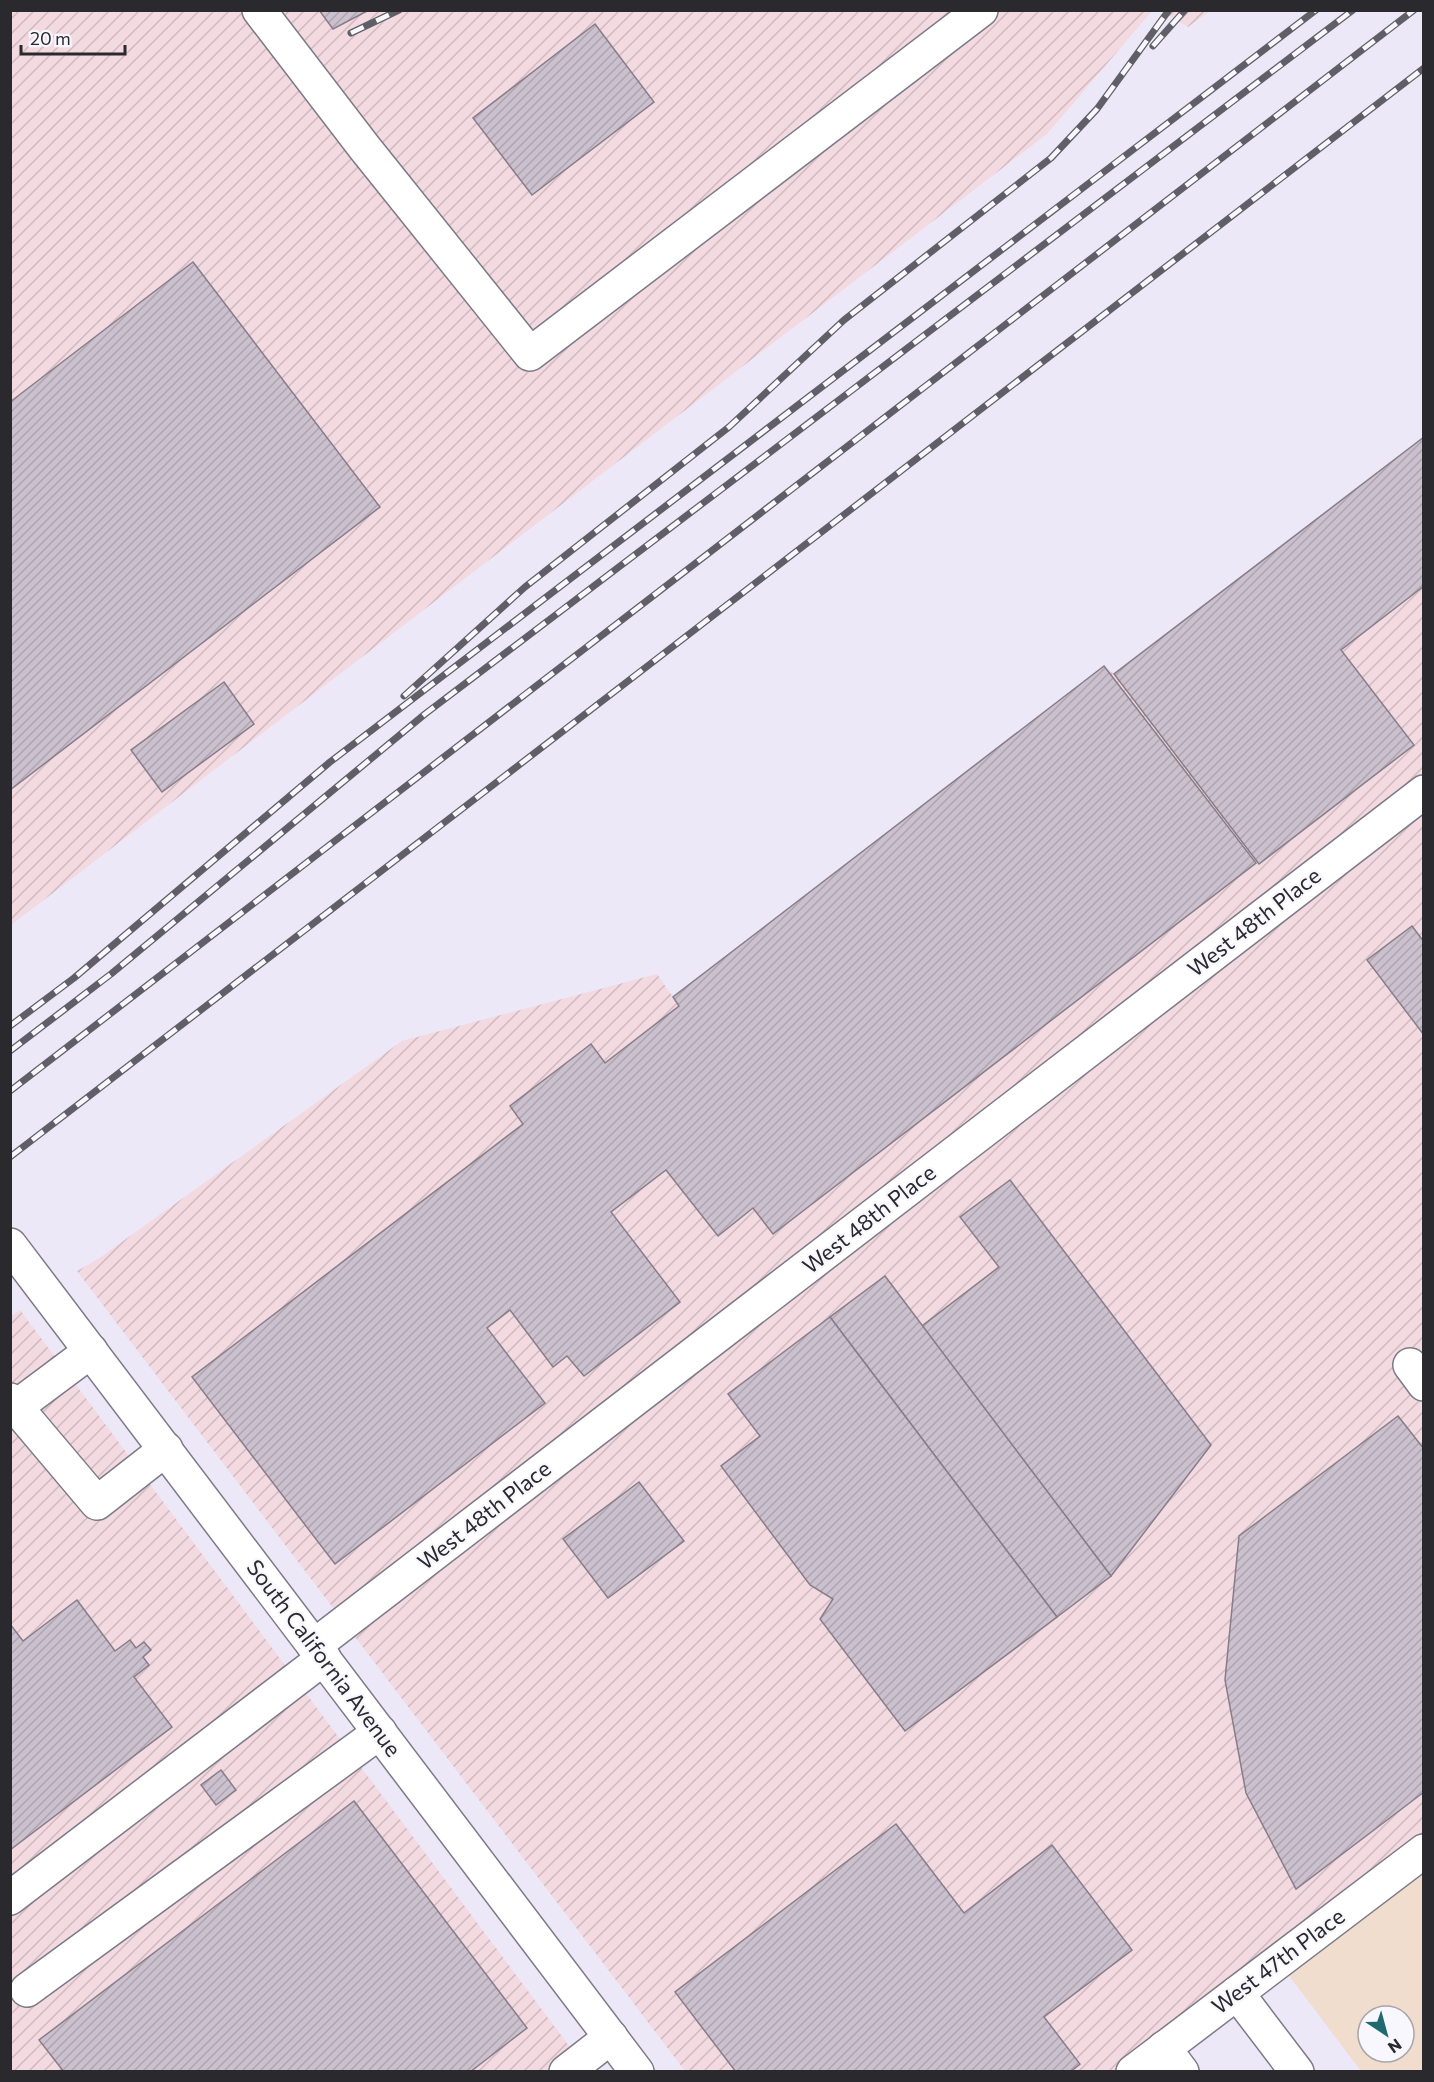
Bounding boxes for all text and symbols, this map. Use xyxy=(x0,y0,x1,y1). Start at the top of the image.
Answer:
scale bar xyxy=(21,18,124,56)
text: 20 m xyxy=(30,27,71,49)
street label: West 48th Place xyxy=(1182,861,1326,982)
street label: West 48th Place xyxy=(797,1158,941,1279)
street label: West 48th Place xyxy=(412,1454,556,1575)
street label: South California Avenue xyxy=(242,1554,407,1761)
street label: West 47th Place xyxy=(1206,1902,1349,2019)
north arrow xyxy=(1356,2004,1416,2064)
text: N xyxy=(1385,2035,1406,2058)

